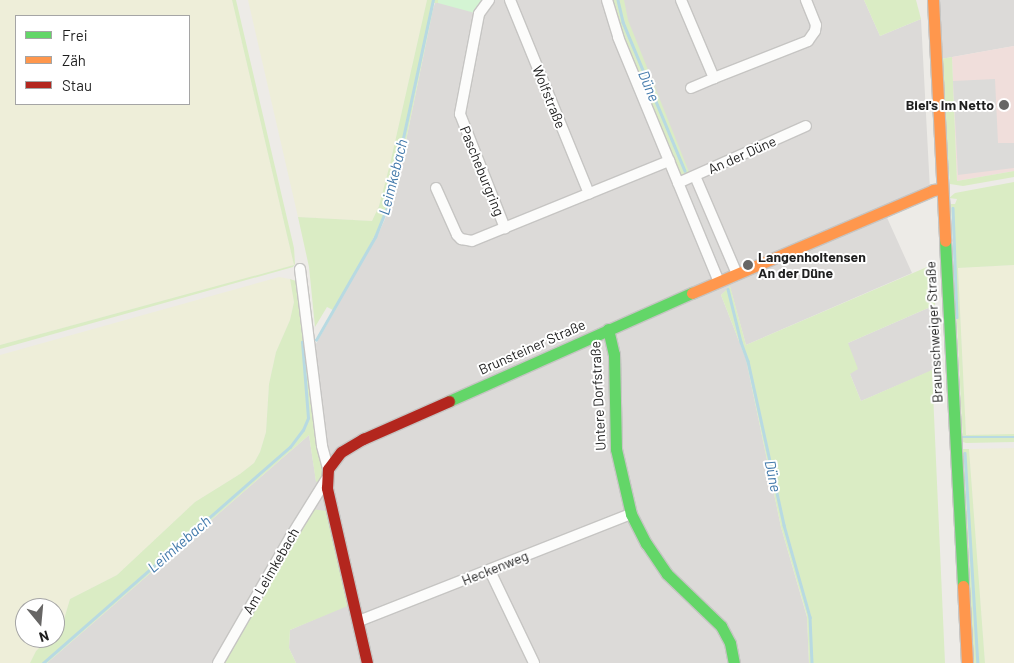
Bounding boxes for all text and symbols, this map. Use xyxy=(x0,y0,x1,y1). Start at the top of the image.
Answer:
legend xyxy=(15,15,190,105)
text: Frei xyxy=(62,26,88,44)
text: Zäh xyxy=(62,51,86,69)
street label: Wolfstraße xyxy=(529,63,569,131)
water label: Düne xyxy=(634,68,664,104)
text: Stau xyxy=(62,76,92,94)
place label: Biel's im Netto xyxy=(906,97,994,113)
marker: Biel's im Netto xyxy=(998,99,1010,111)
street label: Pascheburgring xyxy=(456,124,508,218)
street label: An der Düne xyxy=(705,133,779,177)
water label: Leimkebach xyxy=(375,137,411,217)
place label: Langenholtensen An der Düne xyxy=(758,249,866,282)
marker: Langenholtensen An der Düne xyxy=(742,259,754,271)
street label: Braunschweiger Straße xyxy=(922,261,946,403)
street label: Brunsteiner Straße xyxy=(476,316,588,378)
street label: Untere Dorfstraße xyxy=(587,341,609,451)
water label: Düne xyxy=(761,458,785,494)
water label: Leimkebach xyxy=(144,512,214,576)
street label: Am Leimkebach xyxy=(239,525,303,617)
street label: Heckenweg xyxy=(459,547,531,589)
north arrow xyxy=(15,598,65,648)
text: N xyxy=(37,627,51,646)

